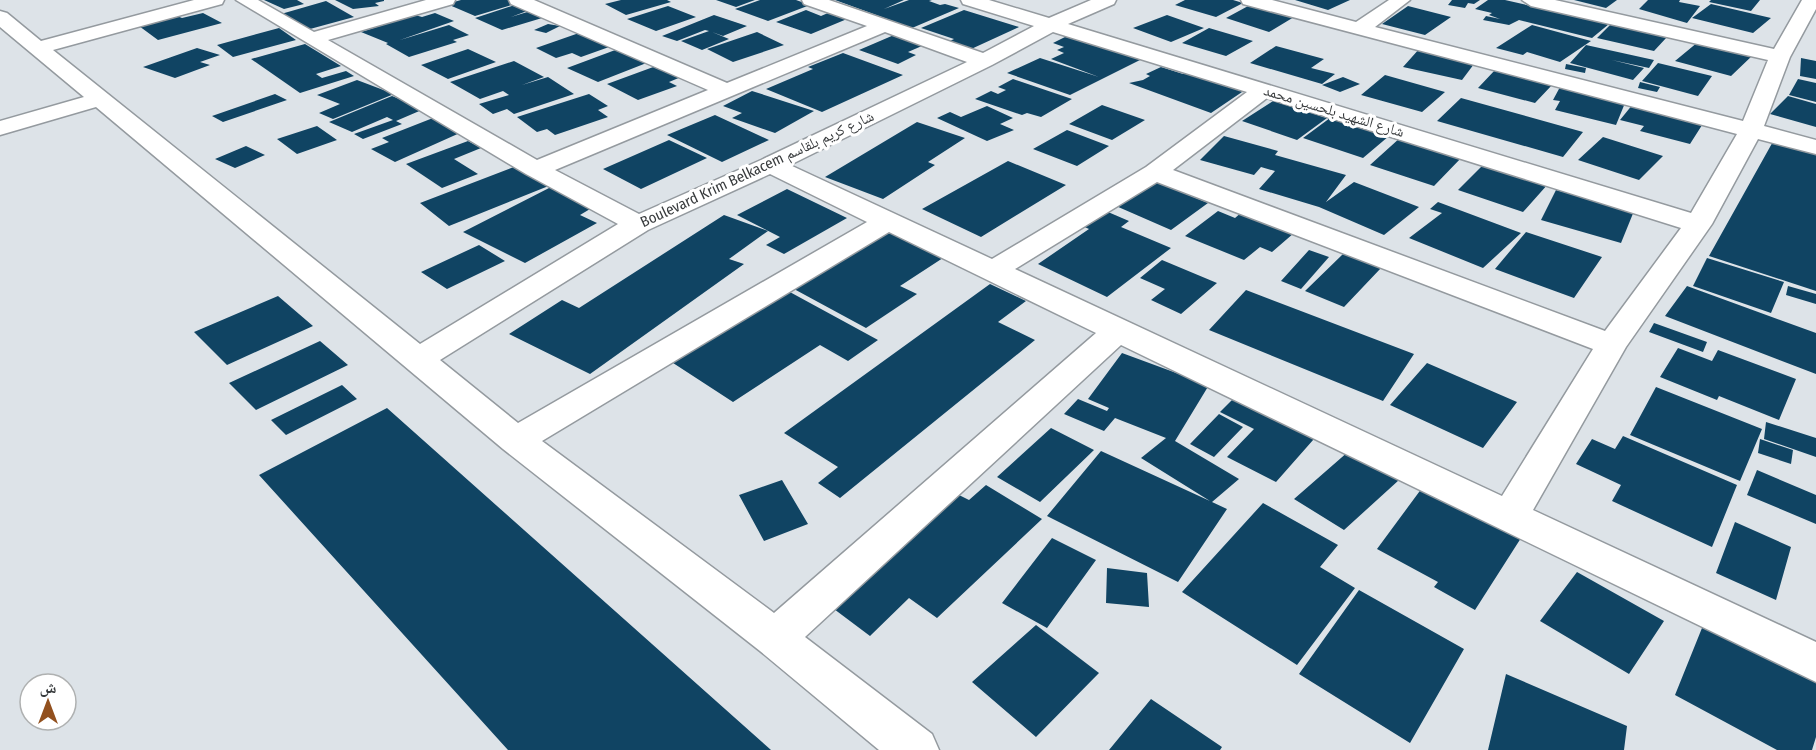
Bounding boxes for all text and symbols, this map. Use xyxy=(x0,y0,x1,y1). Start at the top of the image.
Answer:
street label: شارع الشهيد بلحسين محمد xyxy=(1261,81,1407,142)
street label: Boulevard Krim Belkacem شارع كريم بلقاسم xyxy=(637,107,877,232)
north arrow xyxy=(18,672,78,732)
text: ش xyxy=(40,678,57,697)

